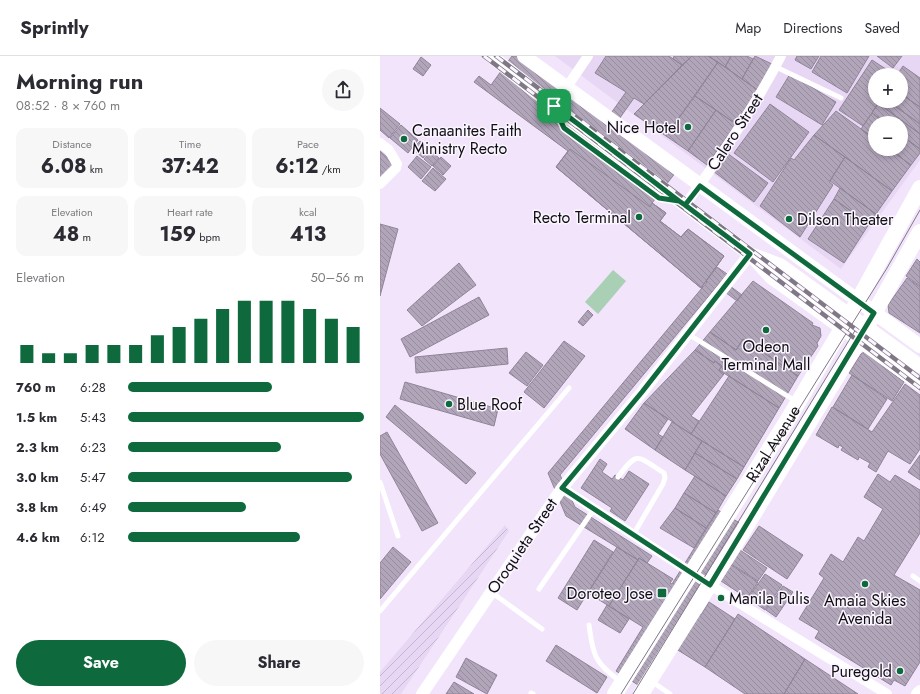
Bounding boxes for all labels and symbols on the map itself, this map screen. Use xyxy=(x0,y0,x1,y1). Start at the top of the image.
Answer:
pin xyxy=(537,89,571,123)
street label: Calero Street xyxy=(702,89,769,175)
place label: Nice Hotel xyxy=(607,116,680,139)
place label: Canaanites Faith Ministry Recto xyxy=(412,119,522,160)
marker: Nice Hotel xyxy=(683,122,693,132)
marker: Canaanites Faith Ministry Recto xyxy=(399,134,409,144)
place label: Recto Terminal xyxy=(533,206,631,229)
place label: Dilson Theater xyxy=(797,208,894,231)
marker: Recto Terminal xyxy=(634,212,644,222)
marker: Dilson Theater xyxy=(784,214,794,224)
marker: Odeon Terminal Mall xyxy=(761,325,771,335)
place label: Odeon Terminal Mall xyxy=(722,335,810,376)
place label: Blue Roof xyxy=(457,393,522,416)
marker: Blue Roof xyxy=(444,399,454,409)
street label: Rizal Avenue xyxy=(740,401,805,486)
street label: Oroquieta Street xyxy=(481,493,563,598)
marker: Amaia Skies Avenida xyxy=(860,579,870,589)
place label: Doroteo Jose xyxy=(567,582,653,605)
marker: Doroteo Jose xyxy=(656,587,668,599)
place label: Manila Pulis xyxy=(729,587,810,610)
place label: Amaia Skies Avenida xyxy=(824,589,906,630)
marker: Manila Pulis xyxy=(716,593,726,603)
place label: Puregold xyxy=(831,660,892,683)
marker: Puregold xyxy=(895,666,905,676)

